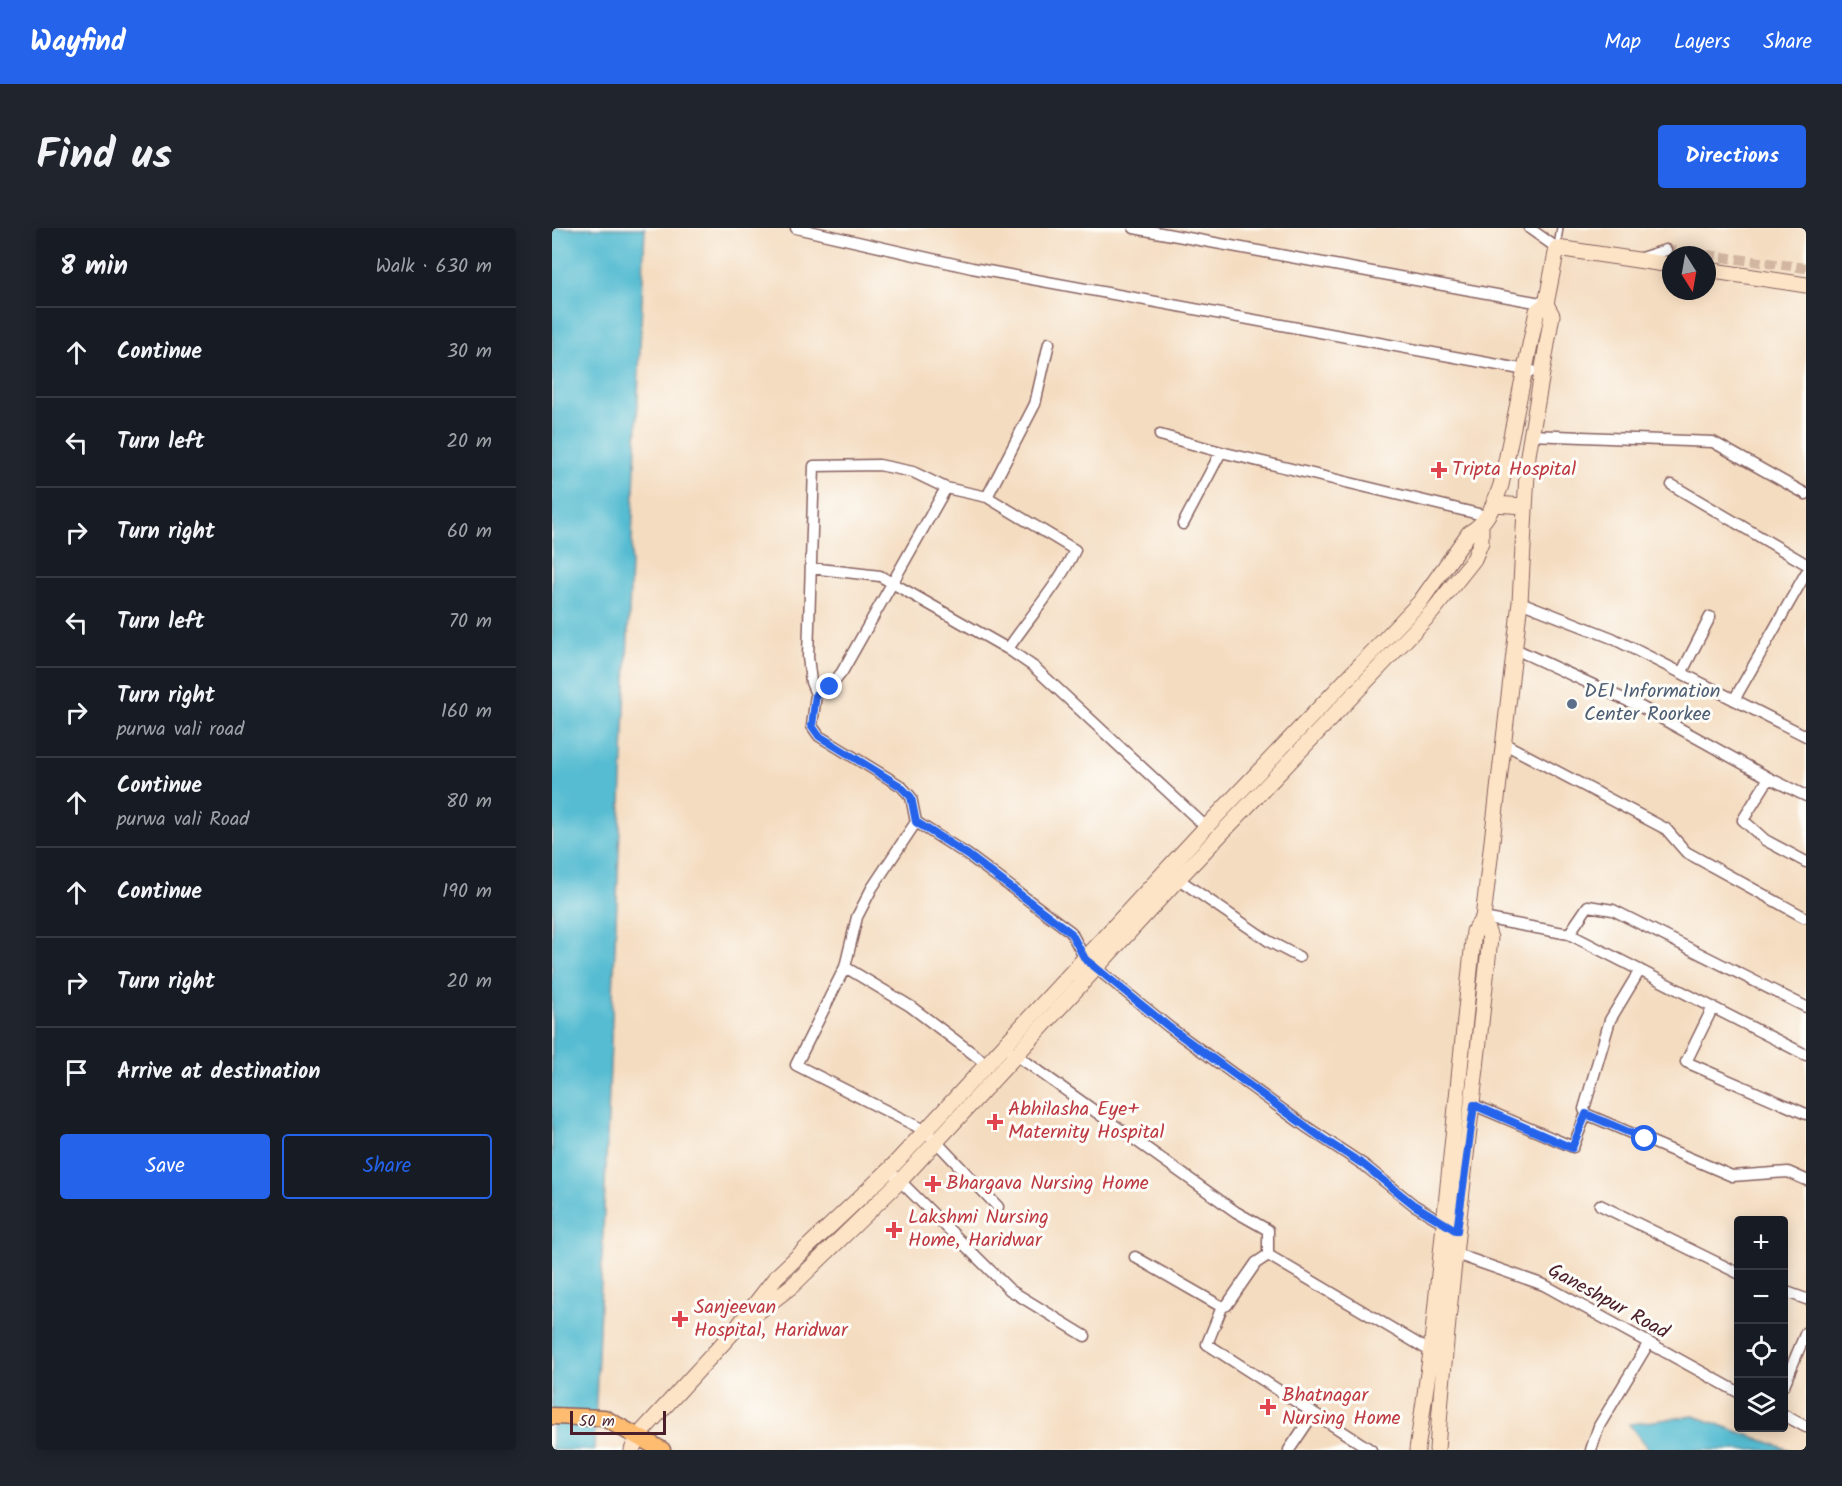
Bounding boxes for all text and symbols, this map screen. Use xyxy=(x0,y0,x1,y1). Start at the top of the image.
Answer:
text: Wayfind xyxy=(30,20,126,65)
text: Map xyxy=(1604,26,1641,59)
text: Layers xyxy=(1674,26,1730,59)
text: Share xyxy=(1763,26,1812,59)
text: Find us xyxy=(36,123,172,190)
button: Directions xyxy=(1658,125,1806,188)
text: 8 min xyxy=(60,246,128,288)
north arrow xyxy=(1662,246,1716,300)
text: Walk · 630 m xyxy=(375,251,492,283)
text: Continue xyxy=(117,335,202,370)
icon: ahead xyxy=(60,336,93,369)
text: 30 m xyxy=(447,336,492,368)
text: Turn left xyxy=(117,425,204,460)
icon: left xyxy=(60,426,93,459)
text: 20 m xyxy=(446,426,492,458)
place label: Tripta Hospital xyxy=(1452,454,1576,486)
marker: Tripta Hospital xyxy=(1430,461,1448,479)
text: Turn right xyxy=(117,515,215,550)
icon: right xyxy=(60,516,93,549)
text: 60 m xyxy=(447,516,492,548)
text: Turn left xyxy=(117,605,204,640)
icon: left xyxy=(60,606,93,639)
text: 70 m xyxy=(449,606,492,638)
route end xyxy=(816,673,842,699)
place label: DEI Information Center Roorkee xyxy=(1584,676,1720,731)
text: Turn right xyxy=(117,679,215,714)
icon: right xyxy=(60,696,93,729)
text: 160 m xyxy=(441,696,492,728)
marker: DEI Information Center Roorkee xyxy=(1565,697,1579,711)
text: purwa vali road xyxy=(117,714,244,746)
text: Continue xyxy=(117,769,202,804)
icon: ahead xyxy=(60,786,93,819)
text: 80 m xyxy=(446,786,492,818)
text: purwa vali Road xyxy=(117,804,249,836)
text: Continue xyxy=(117,875,202,910)
icon: ahead xyxy=(60,876,93,909)
text: 190 m xyxy=(442,876,492,908)
text: Turn right xyxy=(117,965,215,1000)
icon: right xyxy=(60,966,93,999)
text: 20 m xyxy=(446,966,492,998)
text: Arrive at destination xyxy=(117,1055,320,1090)
icon: arrive xyxy=(60,1056,93,1089)
place label: Abhilasha Eye+ Maternity Hospital xyxy=(1008,1094,1164,1149)
marker: Abhilasha Eye+ Maternity Hospital xyxy=(986,1113,1004,1131)
route start xyxy=(1631,1125,1657,1151)
button: Save xyxy=(60,1134,270,1199)
button: Share xyxy=(282,1134,492,1199)
place label: Bhargava Nursing Home xyxy=(946,1168,1149,1200)
marker: Bhargava Nursing Home xyxy=(924,1175,942,1193)
place label: Lakshmi Nursing Home, Haridwar xyxy=(908,1202,1049,1257)
map controls xyxy=(1734,1216,1788,1432)
button: + xyxy=(1734,1216,1788,1270)
marker: Lakshmi Nursing Home, Haridwar xyxy=(885,1221,903,1239)
street label: Ganeshpur Road xyxy=(1541,1255,1675,1349)
button: − xyxy=(1734,1270,1788,1324)
place label: Sanjeevan Hospital, Haridwar xyxy=(694,1292,849,1347)
marker: Sanjeevan Hospital, Haridwar xyxy=(671,1310,689,1328)
button: locate xyxy=(1734,1324,1788,1378)
button: layers xyxy=(1734,1378,1788,1432)
place label: Bhatnagar Nursing Home xyxy=(1282,1380,1401,1435)
marker: Bhatnagar Nursing Home xyxy=(1259,1398,1277,1416)
scale bar xyxy=(570,1408,666,1436)
text: 50 m xyxy=(579,1409,615,1434)

